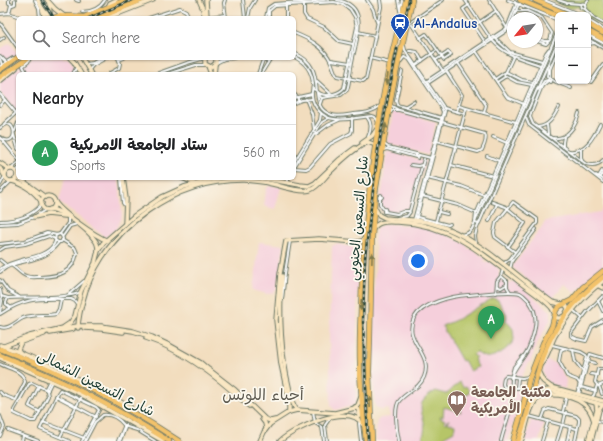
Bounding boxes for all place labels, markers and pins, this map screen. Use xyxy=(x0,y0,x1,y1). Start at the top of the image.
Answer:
station icon: Al-Andalus xyxy=(389,12,411,40)
place label: Al-Andalus xyxy=(414,15,477,32)
pin: A xyxy=(478,306,504,339)
place label: مكتبة الجامعة الأمريكية xyxy=(471,384,551,417)
library icon: مكتبة الجامعة الأمريكية xyxy=(446,389,468,417)

